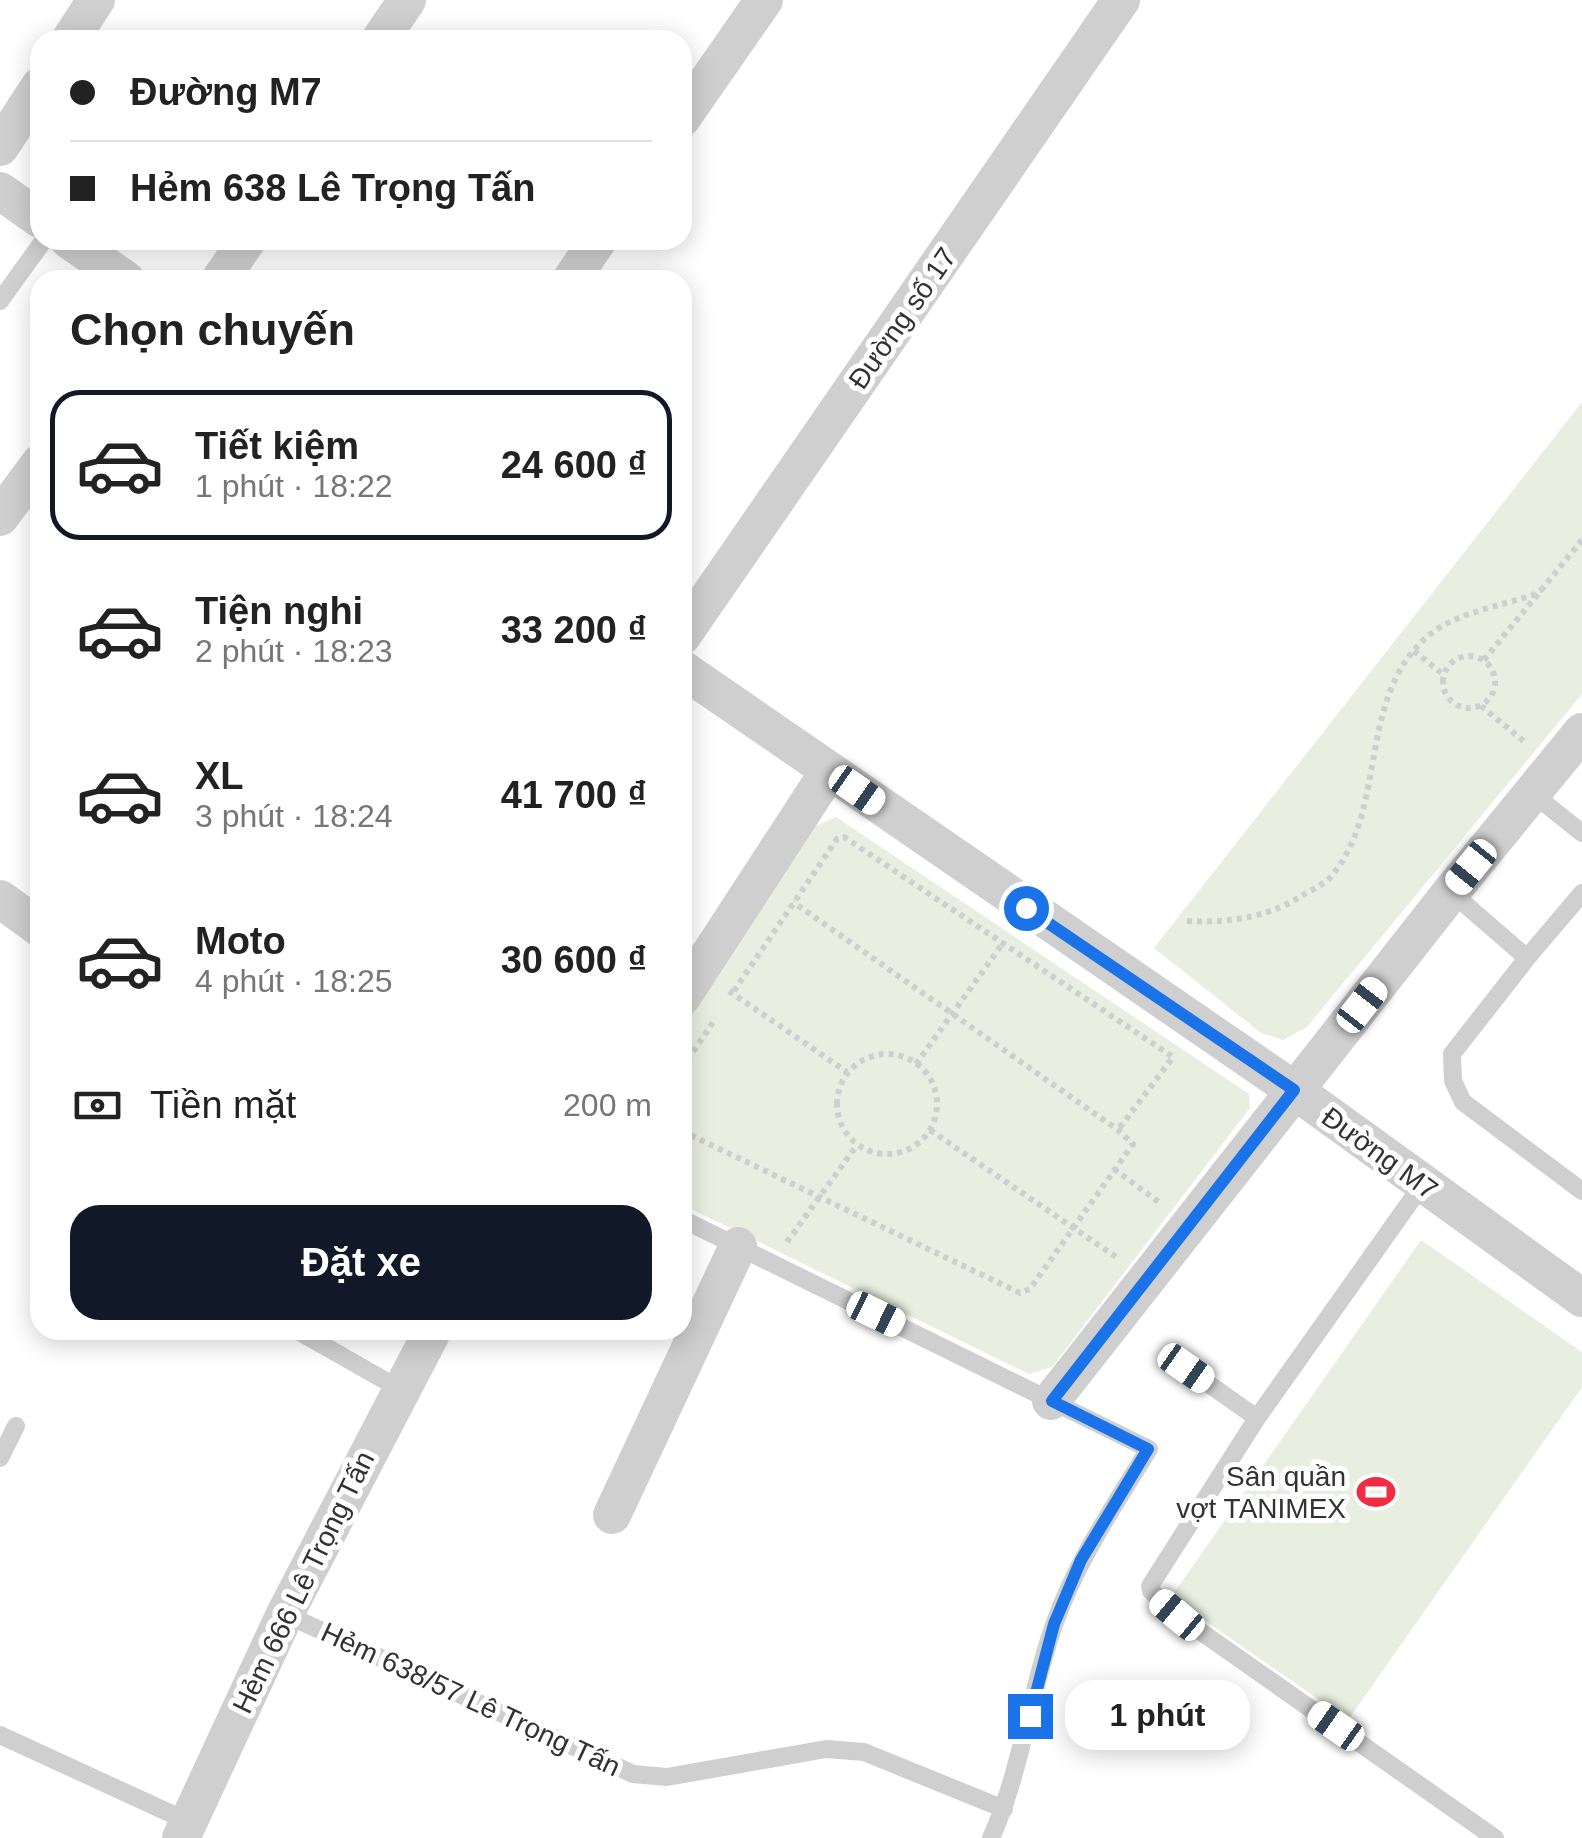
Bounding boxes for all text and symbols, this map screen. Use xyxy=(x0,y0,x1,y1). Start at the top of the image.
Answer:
text: Đường M7 xyxy=(130,71,322,113)
text: Hẻm 638 Lê Trọng Tấn xyxy=(130,167,535,209)
street label: Đường số 17 xyxy=(842,242,962,395)
text: Chọn chuyến xyxy=(70,304,355,355)
icon: car xyxy=(75,420,165,510)
text: Tiết kiệm xyxy=(195,425,359,467)
text: 24 600 ₫ xyxy=(501,444,647,486)
text: 1 phút · 18:22 xyxy=(195,468,392,504)
icon: car xyxy=(75,585,165,675)
text: Tiện nghi xyxy=(195,590,363,632)
text: 33 200 ₫ xyxy=(501,609,647,651)
text: 2 phút · 18:23 xyxy=(195,633,392,669)
icon: car xyxy=(75,750,165,840)
text: XL xyxy=(195,755,244,797)
car xyxy=(824,761,890,819)
text: 41 700 ₫ xyxy=(501,774,647,816)
text: 3 phút · 18:24 xyxy=(195,798,392,834)
car xyxy=(1440,834,1502,900)
route start xyxy=(1004,886,1049,931)
icon: car xyxy=(75,915,165,1005)
text: Moto xyxy=(195,920,286,962)
text: 30 600 ₫ xyxy=(501,939,647,981)
text: 4 phút · 18:25 xyxy=(195,963,392,999)
car xyxy=(1332,972,1392,1038)
icon: cash xyxy=(70,1078,125,1133)
text: Tiền mặt xyxy=(150,1084,296,1126)
text: 200 m xyxy=(563,1087,652,1123)
street label: Đường M7 xyxy=(1316,1101,1443,1206)
button: Đặt xe xyxy=(70,1205,652,1320)
car xyxy=(842,1287,910,1341)
car xyxy=(1153,1339,1219,1397)
street label: Hẻm 666 Lê Trọng Tấn xyxy=(227,1446,380,1718)
place label: Sân quần vợt TANIMEX xyxy=(1176,1461,1346,1524)
sports icon: Sân quần vợt TANIMEX xyxy=(1355,1471,1397,1513)
car xyxy=(1144,1584,1210,1646)
street label: Hẻm 638/57 Lê Trọng Tấn xyxy=(316,1616,625,1782)
callout: 1 phút xyxy=(1065,1681,1250,1751)
route end xyxy=(1008,1694,1053,1739)
text: 1 phút xyxy=(1110,1697,1205,1733)
car xyxy=(1303,1697,1369,1755)

